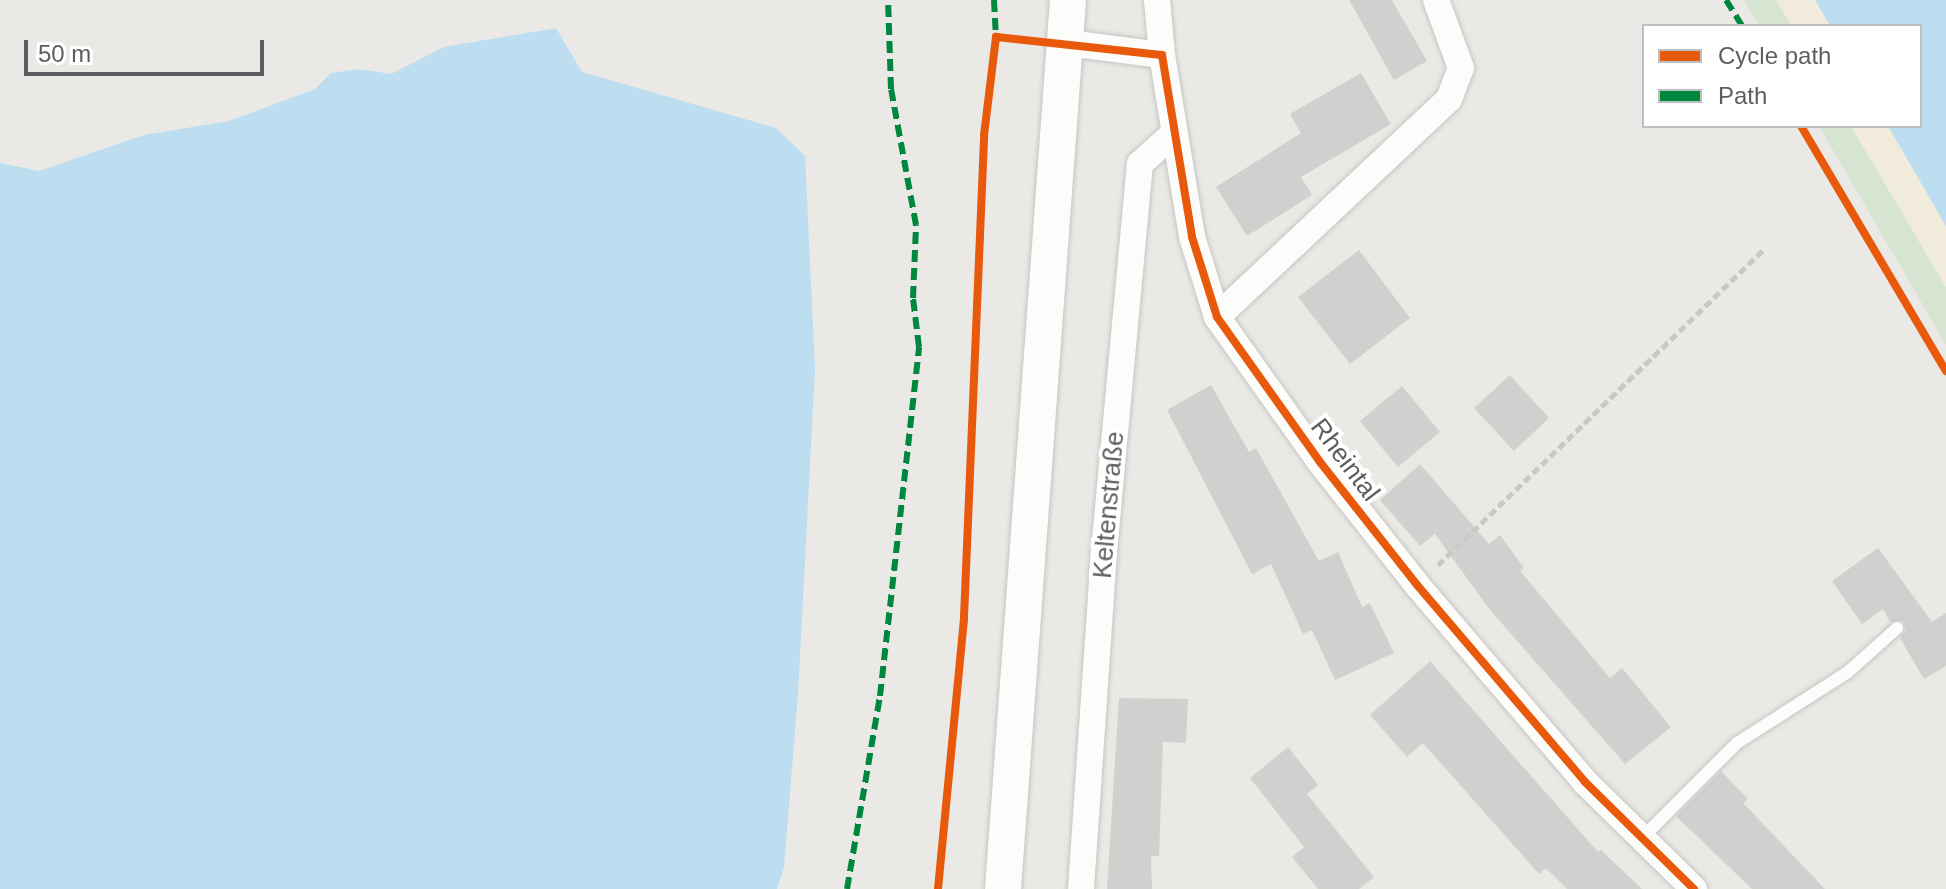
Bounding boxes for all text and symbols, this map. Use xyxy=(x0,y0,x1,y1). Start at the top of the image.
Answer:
scale bar xyxy=(28,24,268,74)
legend xyxy=(1642,24,1922,128)
text: 50 m xyxy=(38,40,91,67)
text: Cycle path xyxy=(1718,42,1831,69)
text: Path xyxy=(1718,82,1767,109)
street label: Rheintal xyxy=(1304,413,1386,507)
street label: Keltenstraße xyxy=(1087,430,1131,580)

